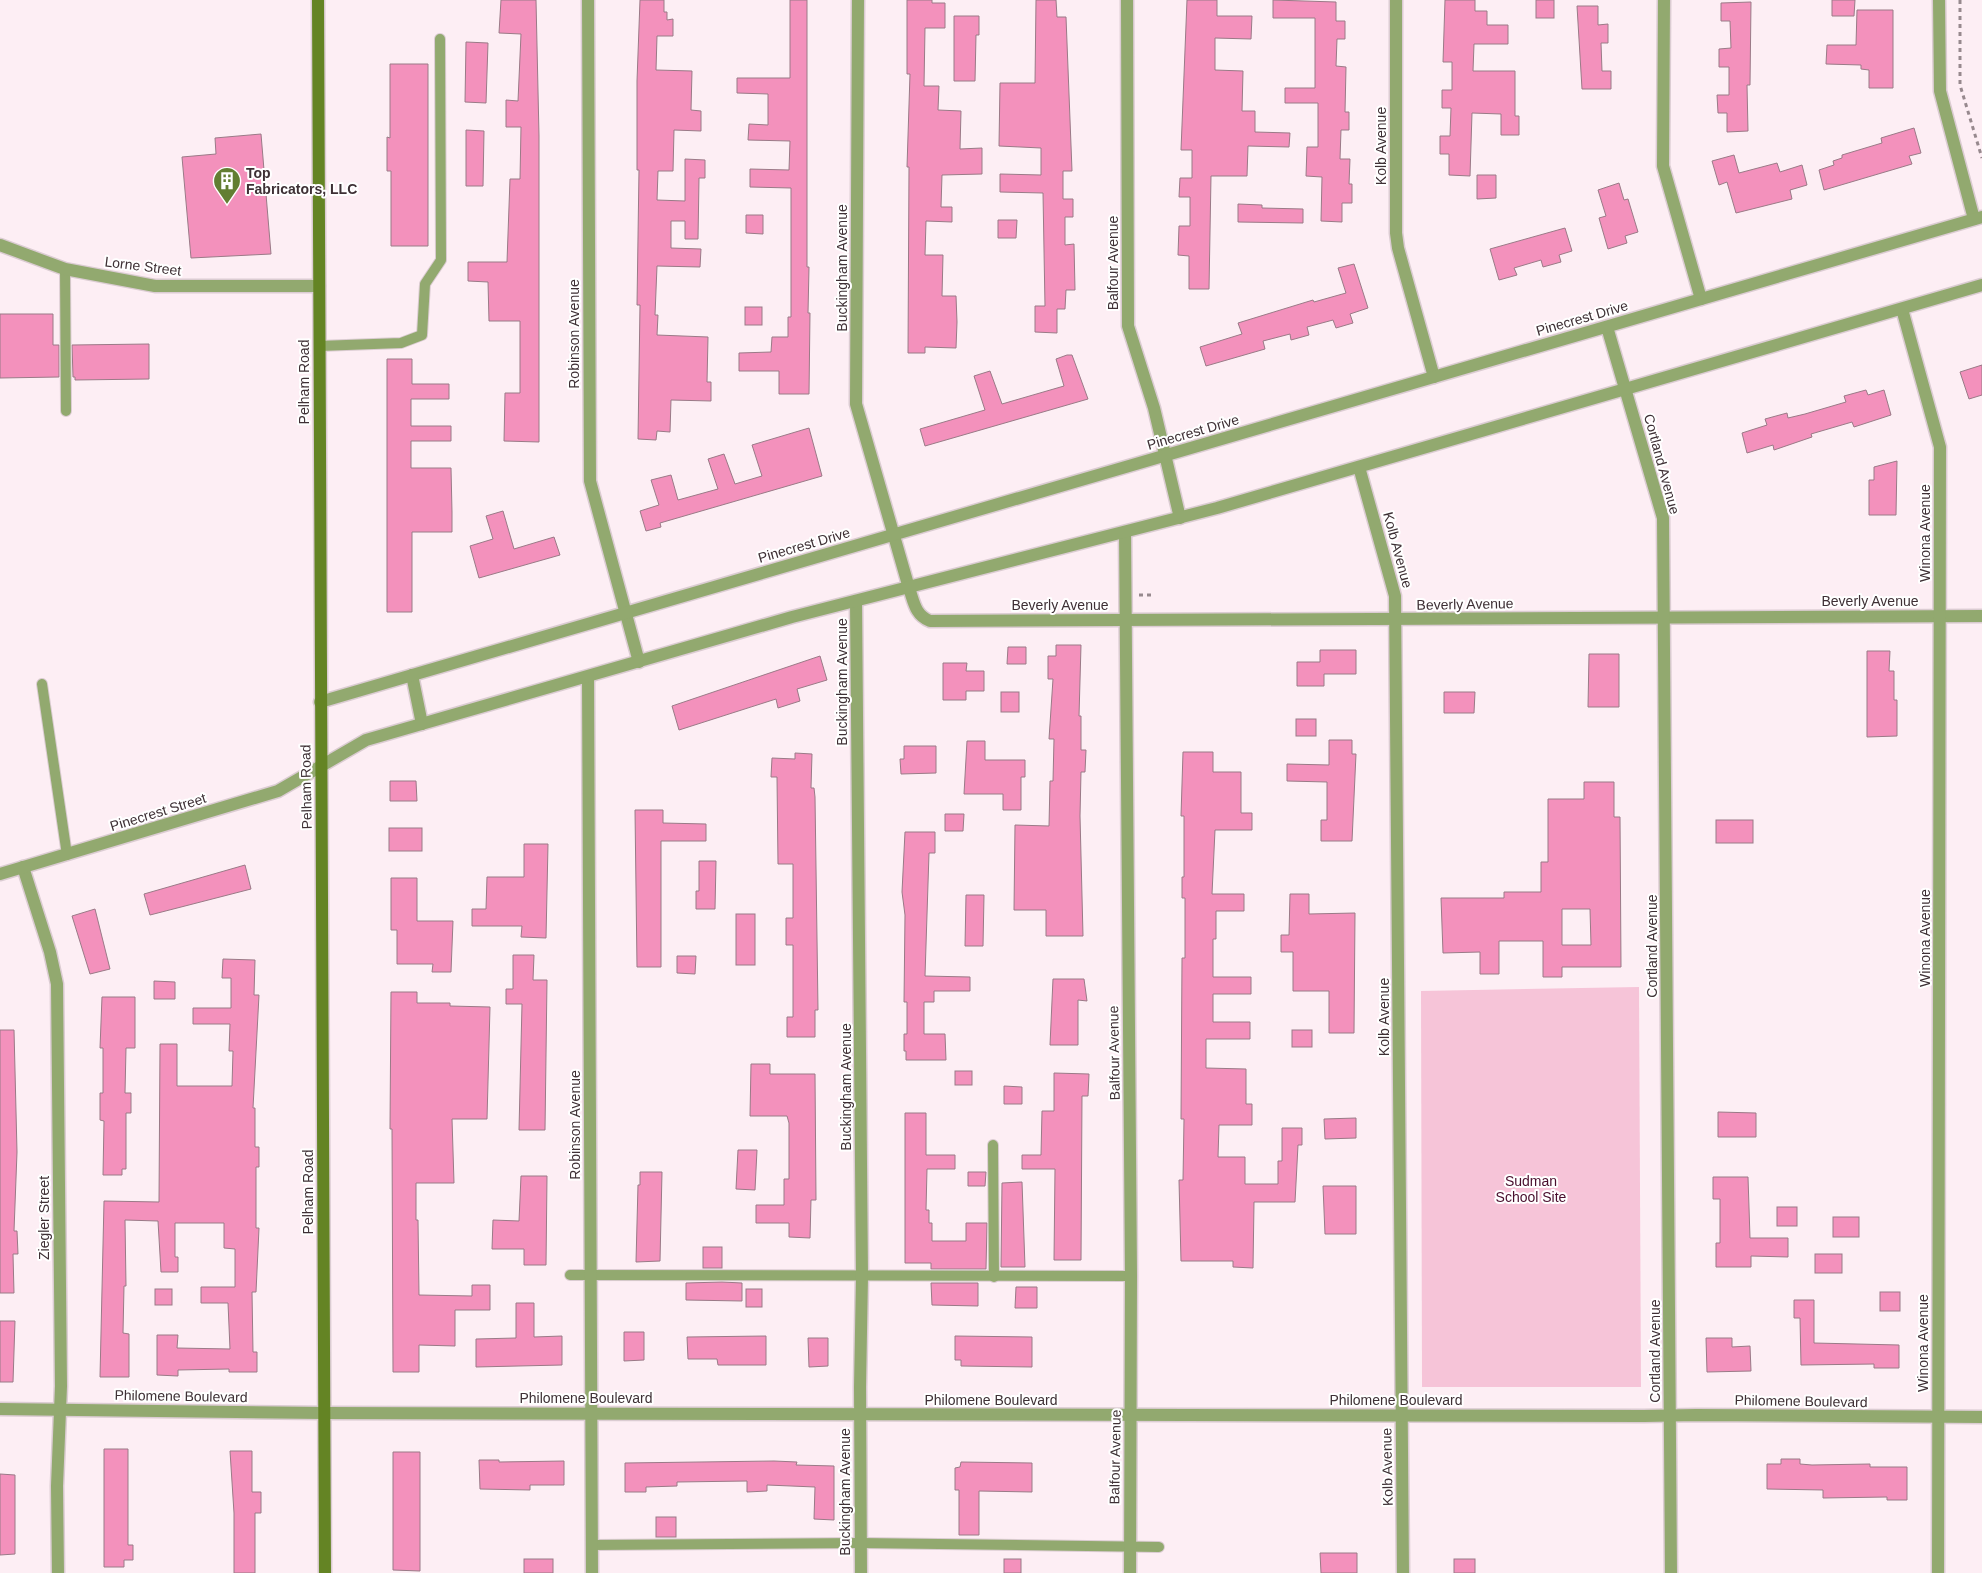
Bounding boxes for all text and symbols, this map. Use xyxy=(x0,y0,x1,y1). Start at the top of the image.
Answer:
street label: Kolb Avenue xyxy=(1373,107,1389,185)
place label: Top Fabricators, LLC xyxy=(246,165,357,197)
building icon: Top Fabricators, LLC xyxy=(212,166,242,205)
street label: Buckingham Avenue xyxy=(834,204,850,332)
street label: Balfour Avenue xyxy=(1105,215,1121,310)
street label: Lorne Street xyxy=(104,253,182,279)
street label: Robinson Avenue xyxy=(566,279,582,389)
street label: Pinecrest Drive xyxy=(1534,297,1630,339)
street label: Pelham Road xyxy=(296,340,312,424)
street label: Pinecrest Drive xyxy=(1145,411,1241,453)
street label: Cortland Avenue xyxy=(1641,412,1683,516)
street label: Winona Avenue xyxy=(1917,484,1933,582)
street label: Kolb Avenue xyxy=(1380,510,1416,590)
street label: Pinecrest Drive xyxy=(756,524,852,566)
street label: Beverly Avenue xyxy=(1821,593,1919,609)
street label: Beverly Avenue xyxy=(1416,595,1514,613)
street label: Beverly Avenue xyxy=(1011,597,1109,613)
street label: Buckingham Avenue xyxy=(834,618,850,746)
street label: Pelham Road xyxy=(297,744,315,830)
street label: Pinecrest Street xyxy=(108,790,208,834)
street label: Winona Avenue xyxy=(1917,889,1933,987)
street label: Cortland Avenue xyxy=(1644,894,1660,998)
street label: Kolb Avenue xyxy=(1376,978,1392,1056)
street label: Balfour Avenue xyxy=(1105,1005,1123,1100)
street label: Buckingham Avenue xyxy=(838,1023,854,1151)
street label: Robinson Avenue xyxy=(567,1070,583,1180)
street label: Pelham Road xyxy=(300,1150,316,1234)
park label: Sudman School Site xyxy=(1496,1173,1567,1205)
street label: Ziegler Street xyxy=(36,1176,52,1260)
street label: Winona Avenue xyxy=(1915,1294,1931,1392)
street label: Cortland Avenue xyxy=(1647,1299,1663,1403)
street label: Philomene Boulevard xyxy=(114,1387,248,1405)
street label: Philomene Boulevard xyxy=(519,1390,653,1406)
street label: Philomene Boulevard xyxy=(924,1392,1058,1408)
street label: Philomene Boulevard xyxy=(1329,1392,1463,1408)
street label: Philomene Boulevard xyxy=(1734,1392,1868,1410)
street label: Balfour Avenue xyxy=(1106,1409,1124,1504)
street label: Kolb Avenue xyxy=(1378,1427,1396,1506)
street label: Buckingham Avenue xyxy=(837,1428,853,1556)

